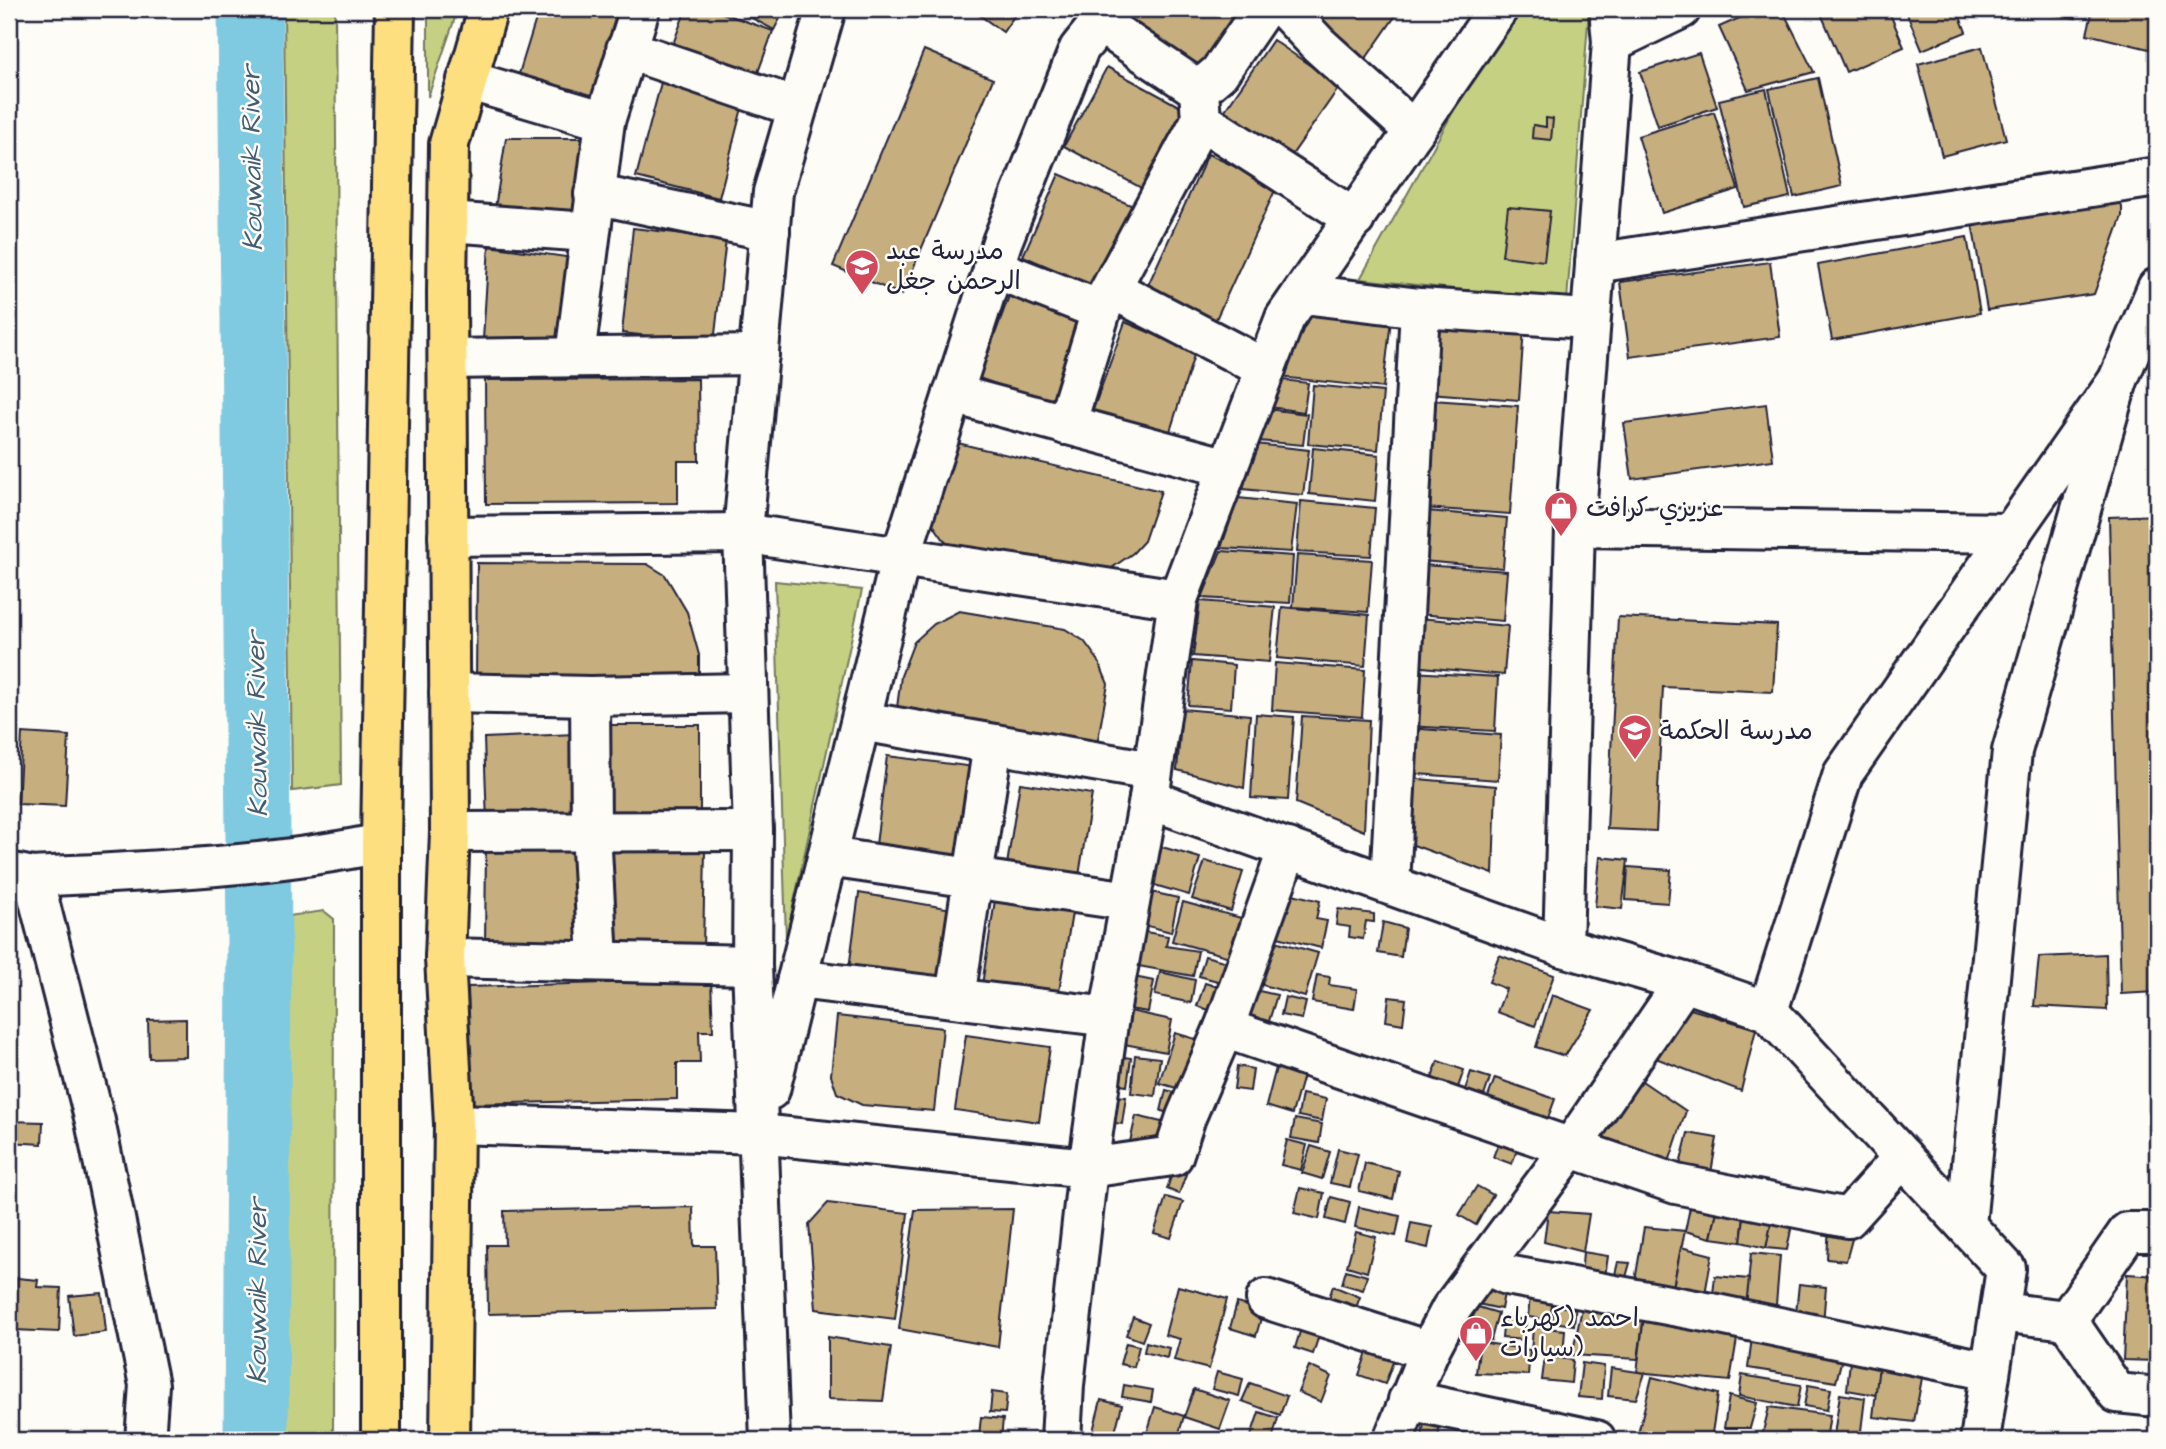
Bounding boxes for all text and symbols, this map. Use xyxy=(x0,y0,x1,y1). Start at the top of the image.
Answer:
water label: Kouwaik River xyxy=(231,62,273,251)
place label: مدرسة عبد الرحمن جغل xyxy=(886,233,1021,299)
school or university icon: مدرسة عبد الرحمن جغل xyxy=(843,247,881,296)
shop icon: عزيزي كرافت xyxy=(1542,489,1580,538)
place label: عزيزي كرافت xyxy=(1586,490,1723,526)
water label: Kouwaik River xyxy=(236,628,278,817)
school or university icon: مدرسة الحكمة xyxy=(1616,712,1654,761)
place label: مدرسة الحكمة xyxy=(1660,713,1813,749)
water label: Kouwaik River xyxy=(238,1196,277,1384)
place label: احمد (كهرباء سيارات) xyxy=(1500,1300,1639,1366)
shop icon: احمد (كهرباء سيارات) xyxy=(1457,1314,1495,1363)

